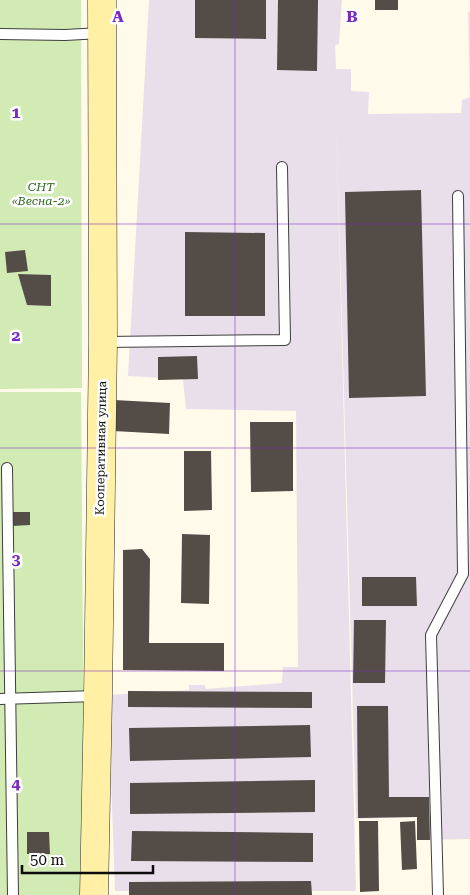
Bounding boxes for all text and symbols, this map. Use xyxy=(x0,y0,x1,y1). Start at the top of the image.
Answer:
text: A xyxy=(112,7,124,26)
text: B xyxy=(346,7,358,26)
text: 1 xyxy=(12,103,21,122)
park label: СНТ «Весна-2» xyxy=(12,180,70,208)
text: 2 xyxy=(12,326,21,345)
street label: Кооперативная улица xyxy=(93,380,109,515)
text: 3 xyxy=(12,550,21,569)
text: 4 xyxy=(12,774,21,793)
scale bar xyxy=(22,842,154,874)
text: 50 m xyxy=(30,851,65,869)

